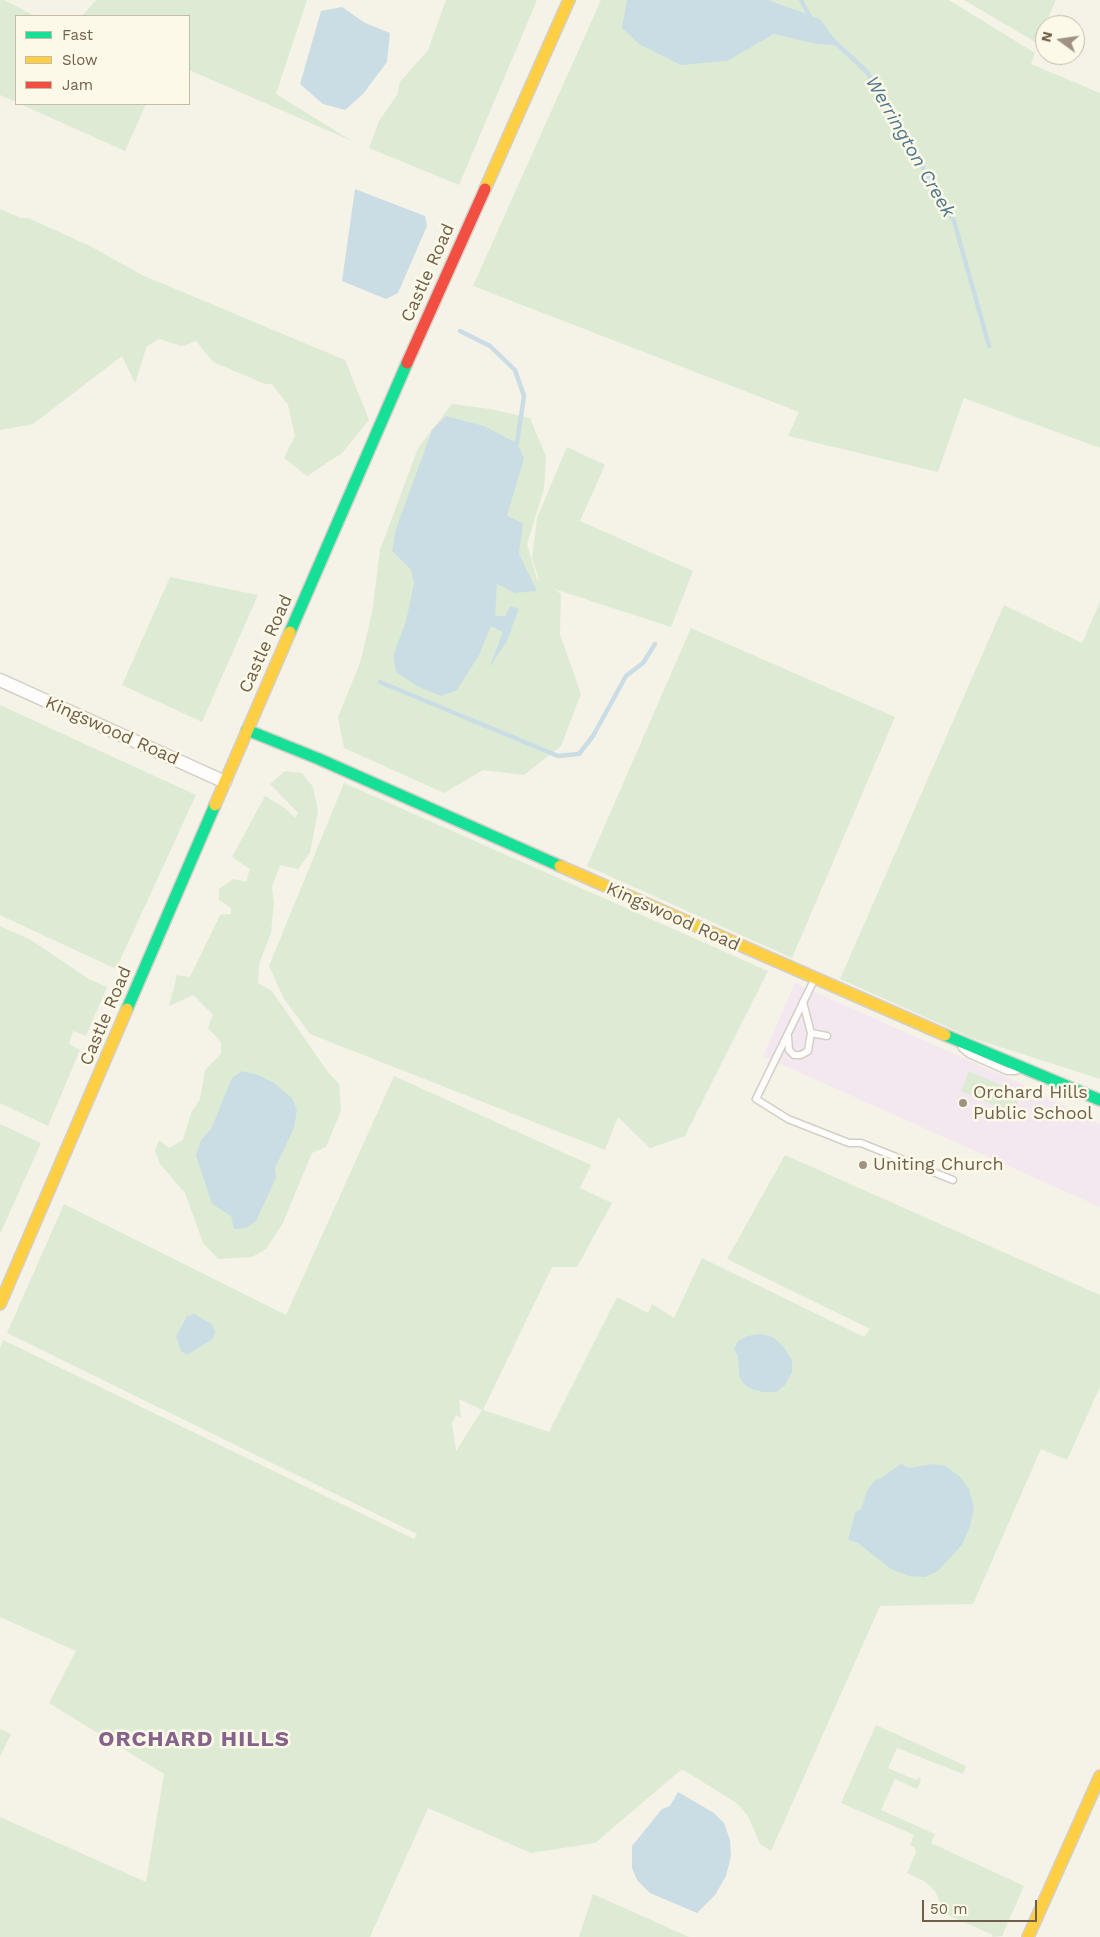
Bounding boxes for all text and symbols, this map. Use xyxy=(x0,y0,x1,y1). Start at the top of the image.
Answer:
legend xyxy=(15,15,190,105)
north arrow xyxy=(1035,15,1085,65)
text: Fast xyxy=(62,26,93,44)
text: N xyxy=(1037,30,1055,44)
text: Slow xyxy=(62,51,98,69)
water label: Werrington Creek xyxy=(860,72,960,222)
text: Jam xyxy=(62,76,93,94)
street label: Castle Road xyxy=(397,220,459,326)
street label: Castle Road xyxy=(235,591,297,697)
street label: Kingswood Road xyxy=(42,692,182,770)
street label: Kingswood Road xyxy=(603,878,743,956)
street label: Castle Road xyxy=(75,963,137,1069)
place label: Orchard Hills Public School xyxy=(973,1082,1093,1124)
marker: Orchard Hills Public School xyxy=(957,1097,969,1109)
place label: Uniting Church xyxy=(873,1154,1004,1176)
marker: Uniting Church xyxy=(857,1159,869,1171)
district label: ORCHARD HILLS xyxy=(97,1727,291,1753)
scale bar xyxy=(925,1890,1040,1922)
text: 50 m xyxy=(930,1900,967,1918)

